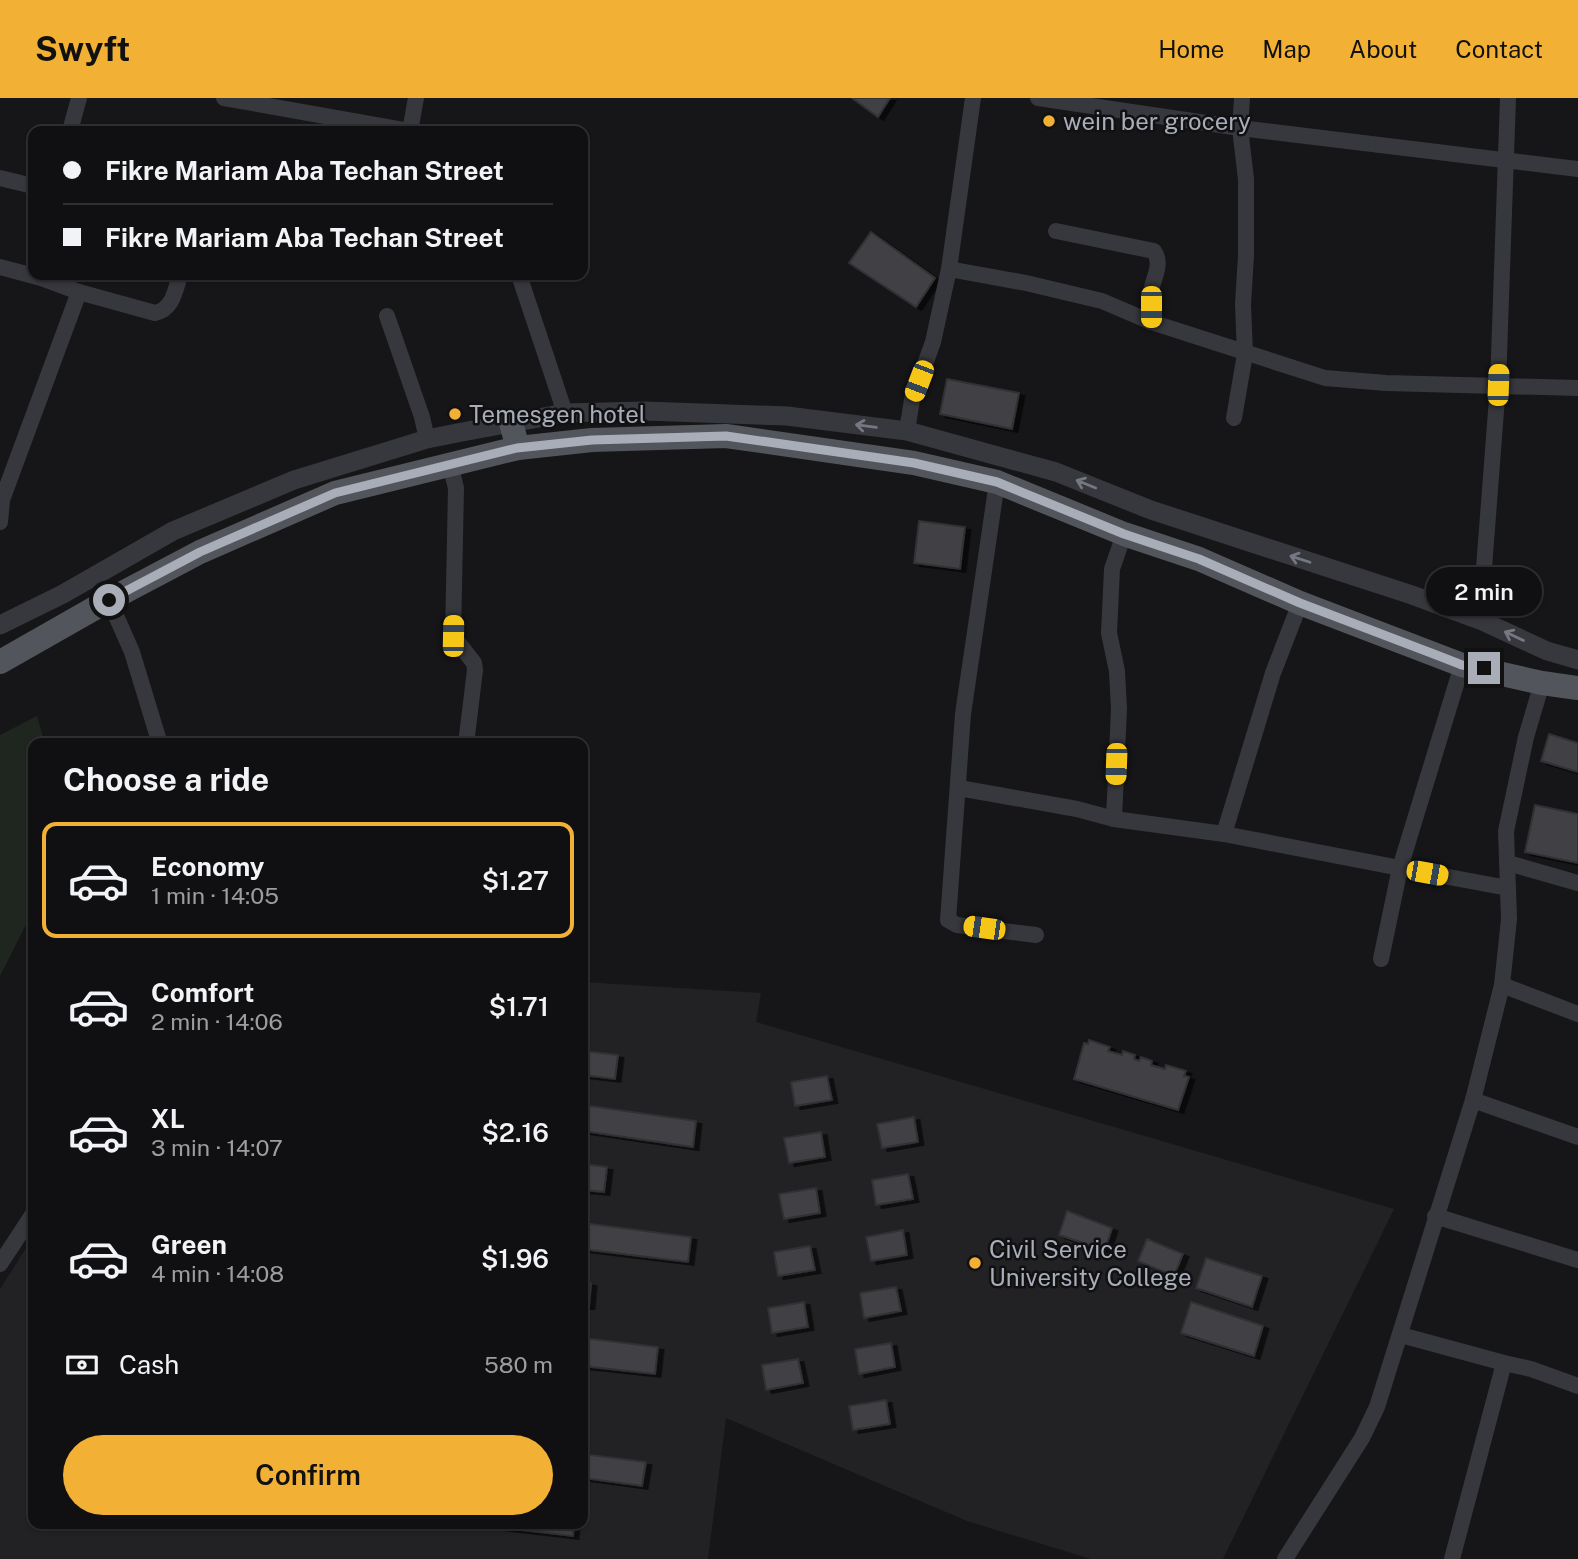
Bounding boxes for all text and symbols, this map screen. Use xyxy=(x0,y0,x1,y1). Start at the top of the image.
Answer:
text: Swyft xyxy=(35,30,130,68)
text: Home xyxy=(1158,35,1224,63)
text: Map xyxy=(1262,35,1311,63)
text: About xyxy=(1349,35,1417,63)
text: Contact xyxy=(1455,35,1543,63)
place label: wein ber grocery xyxy=(1063,107,1251,135)
marker: wein ber grocery xyxy=(1041,113,1057,129)
text: Fikre Mariam Aba Techan Street xyxy=(105,155,504,186)
text: Fikre Mariam Aba Techan Street xyxy=(105,222,504,253)
car xyxy=(1141,286,1162,328)
car xyxy=(902,358,937,404)
car xyxy=(1487,364,1510,406)
place label: Temesgen hotel xyxy=(469,400,646,428)
marker: Temesgen hotel xyxy=(447,406,463,422)
one-way arrow xyxy=(856,419,878,432)
one-way arrow xyxy=(1075,477,1097,490)
one-way arrow xyxy=(1290,552,1312,564)
callout: 2 min xyxy=(1426,566,1542,616)
text: 2 min xyxy=(1454,578,1514,605)
route start xyxy=(93,584,125,616)
car xyxy=(443,615,464,657)
one-way arrow xyxy=(1504,629,1525,642)
route end xyxy=(1468,652,1500,684)
car xyxy=(1105,743,1128,785)
text: Choose a ride xyxy=(63,761,269,798)
icon: car xyxy=(67,849,130,912)
text: Economy xyxy=(151,851,264,882)
car xyxy=(1405,859,1450,887)
text: $1.27 xyxy=(482,865,549,896)
text: 1 min · 14:05 xyxy=(151,882,279,909)
car xyxy=(962,915,1007,941)
icon: car xyxy=(67,975,130,1038)
text: Comfort xyxy=(151,977,254,1008)
text: $1.71 xyxy=(489,991,549,1022)
text: 2 min · 14:06 xyxy=(151,1008,283,1035)
icon: car xyxy=(67,1101,130,1164)
text: XL xyxy=(151,1103,185,1134)
text: $2.16 xyxy=(481,1117,549,1148)
text: 3 min · 14:07 xyxy=(151,1134,283,1161)
icon: car xyxy=(67,1227,130,1290)
text: Green xyxy=(151,1229,227,1260)
place label: Civil Service University College xyxy=(989,1235,1192,1291)
text: $1.96 xyxy=(481,1243,549,1274)
marker: Civil Service University College xyxy=(967,1255,983,1271)
text: 4 min · 14:08 xyxy=(151,1260,284,1287)
icon: cash xyxy=(63,1346,101,1384)
text: Cash xyxy=(119,1349,179,1380)
text: 580 m xyxy=(484,1351,553,1378)
button: Confirm xyxy=(63,1435,553,1515)

